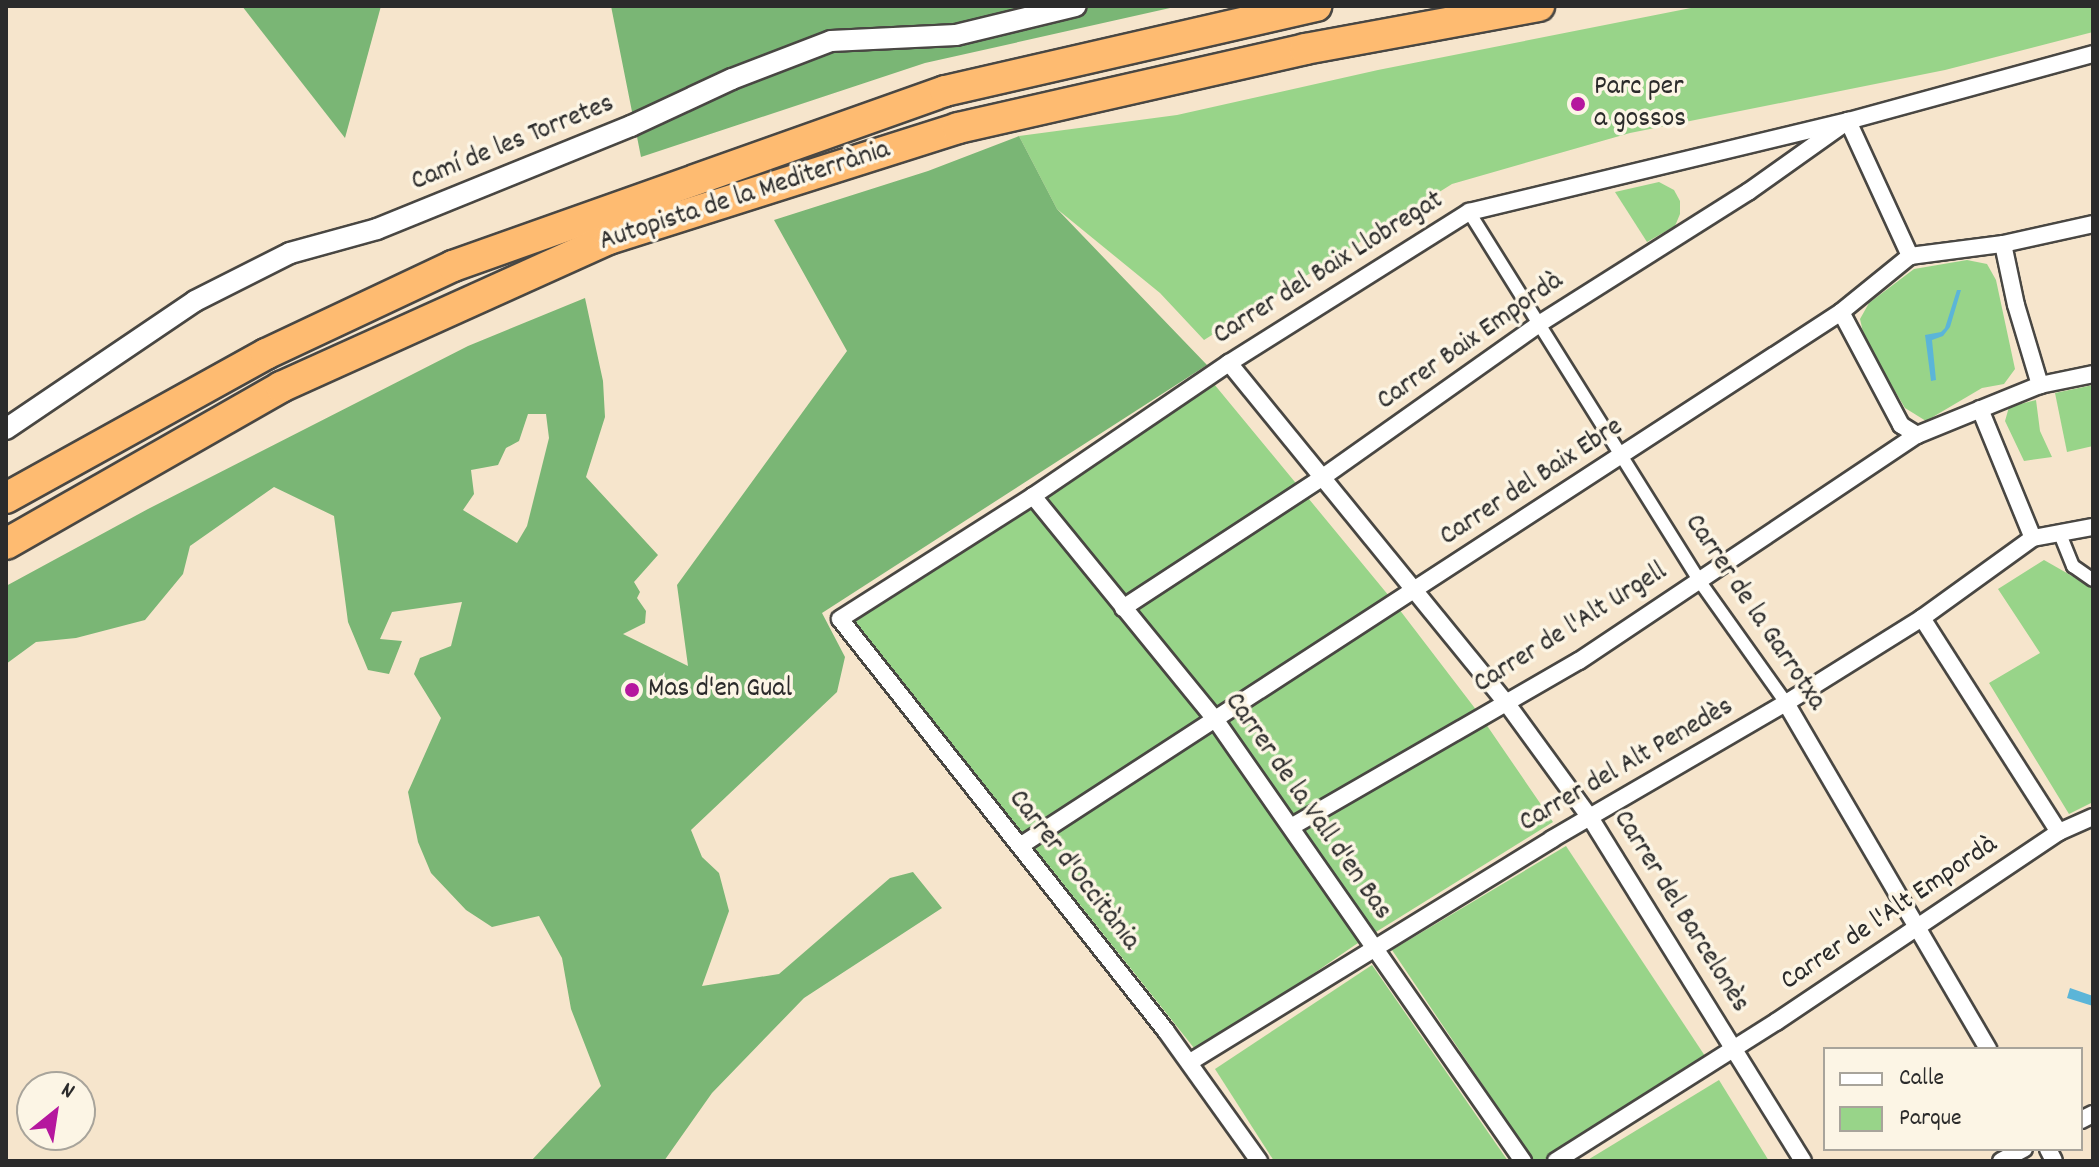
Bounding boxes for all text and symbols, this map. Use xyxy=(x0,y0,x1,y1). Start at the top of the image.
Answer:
place label: Parc per a gossos xyxy=(1594,71,1686,137)
street label: Camí de les Torretes xyxy=(407,88,619,200)
marker: Parc per a gossos xyxy=(1569,95,1587,113)
street label: Autopista de la Mediterrània xyxy=(595,134,895,260)
street label: Carrer del Baix Llobregat xyxy=(1208,185,1450,353)
street label: Carrer Baix Empordà xyxy=(1371,265,1571,419)
street label: Carrer del Baix Ebre xyxy=(1434,411,1630,555)
street label: Carrer de la Garrotxa xyxy=(1676,509,1832,717)
street label: Carrer de l'Alt Urgell xyxy=(1468,556,1674,702)
place label: Mas d'en Gual xyxy=(648,673,792,707)
marker: Mas d'en Gual xyxy=(623,681,641,699)
street label: Carrer de la Vall d'en Bas xyxy=(1216,687,1398,927)
street label: Carrer del Alt Penedès xyxy=(1514,691,1740,841)
street label: Carrer d'Occitània xyxy=(1000,784,1146,958)
street label: Carrer del Barcelonès xyxy=(1604,805,1756,1019)
street label: Carrer de l'Alt Empordà xyxy=(1775,829,2005,999)
legend xyxy=(1823,1047,2083,1151)
text: Calle xyxy=(1899,1062,1944,1096)
north arrow xyxy=(16,1071,96,1151)
text: N xyxy=(55,1075,80,1108)
text: Parque xyxy=(1899,1102,1962,1136)

